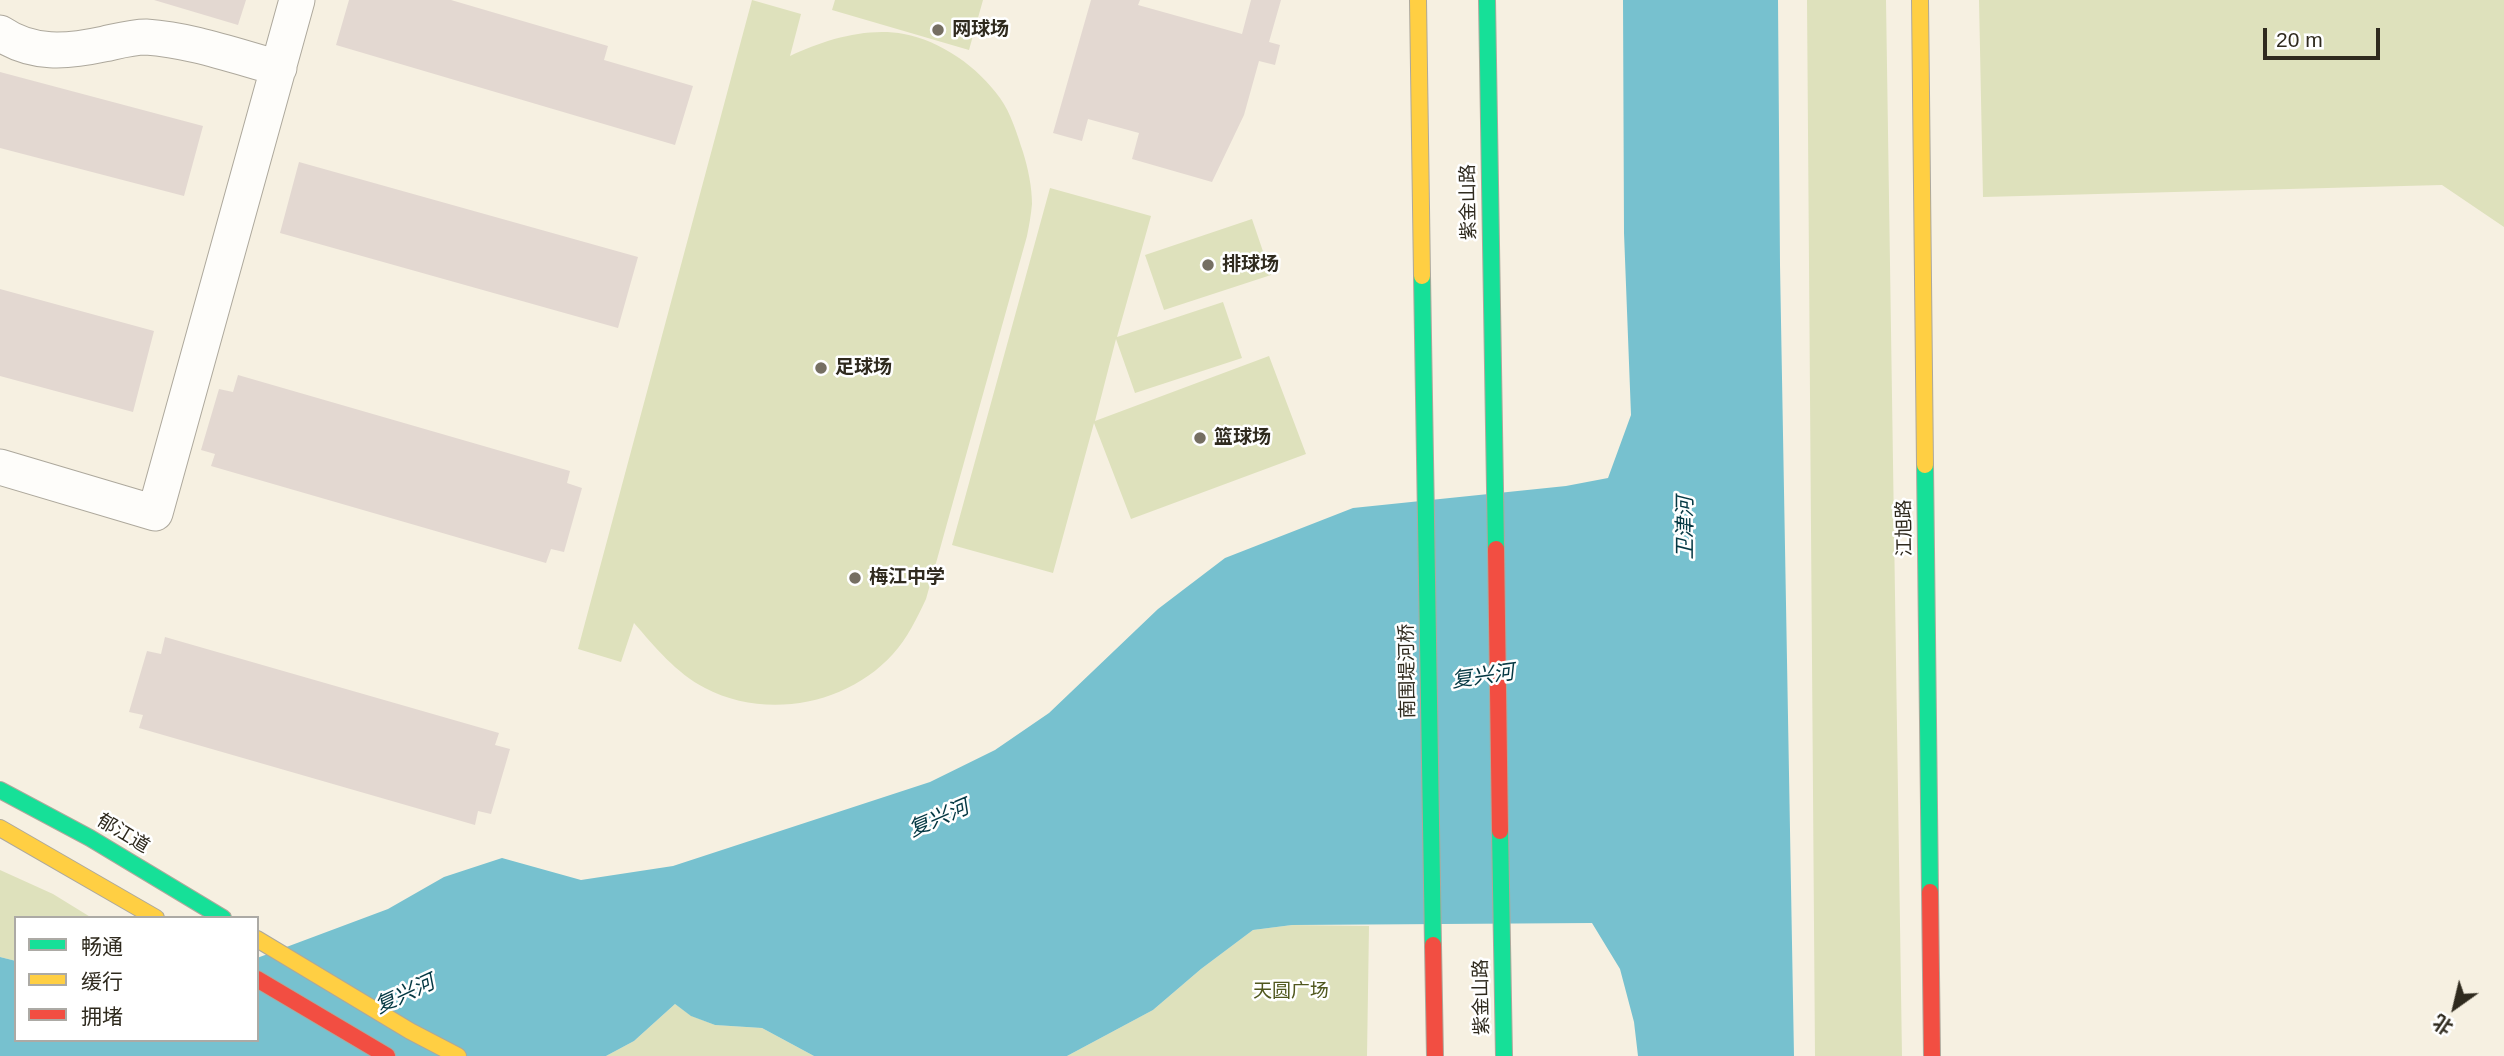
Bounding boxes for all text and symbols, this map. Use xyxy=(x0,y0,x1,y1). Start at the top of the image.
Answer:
scale bar xyxy=(2266,14,2383,58)
place label: 网球场 xyxy=(952,19,1009,41)
marker: 网球场 xyxy=(930,22,946,38)
text: 20 m xyxy=(2276,28,2323,51)
street label: 紫金山路 xyxy=(1457,164,1481,240)
place label: 排球场 xyxy=(1222,254,1279,276)
marker: 排球场 xyxy=(1200,257,1216,273)
place label: 足球场 xyxy=(835,357,892,379)
marker: 足球场 xyxy=(813,360,829,376)
place label: 篮球场 xyxy=(1214,427,1271,449)
marker: 篮球场 xyxy=(1192,430,1208,446)
water label: 卫津河 xyxy=(1673,497,1699,559)
street label: 江旭路 xyxy=(1893,499,1917,557)
place label: 梅江中学 xyxy=(869,567,945,589)
marker: 梅江中学 xyxy=(847,570,863,586)
street label: 南围堤河桥 xyxy=(1396,623,1420,719)
water label: 复兴河 xyxy=(1450,660,1516,694)
water label: 复兴河 xyxy=(905,795,973,843)
street label: 郁江道 xyxy=(93,810,153,858)
legend xyxy=(14,916,259,1042)
text: 畅通 xyxy=(81,935,123,958)
street label: 紫金山路 xyxy=(1470,959,1494,1035)
text: 缓行 xyxy=(81,970,123,993)
water label: 复兴河 xyxy=(371,970,439,1020)
north arrow xyxy=(2420,972,2490,1042)
park label: 天圆广场 xyxy=(1253,981,1329,1003)
text: 拥堵 xyxy=(81,1005,123,1028)
text: 北 xyxy=(2429,1011,2457,1039)

